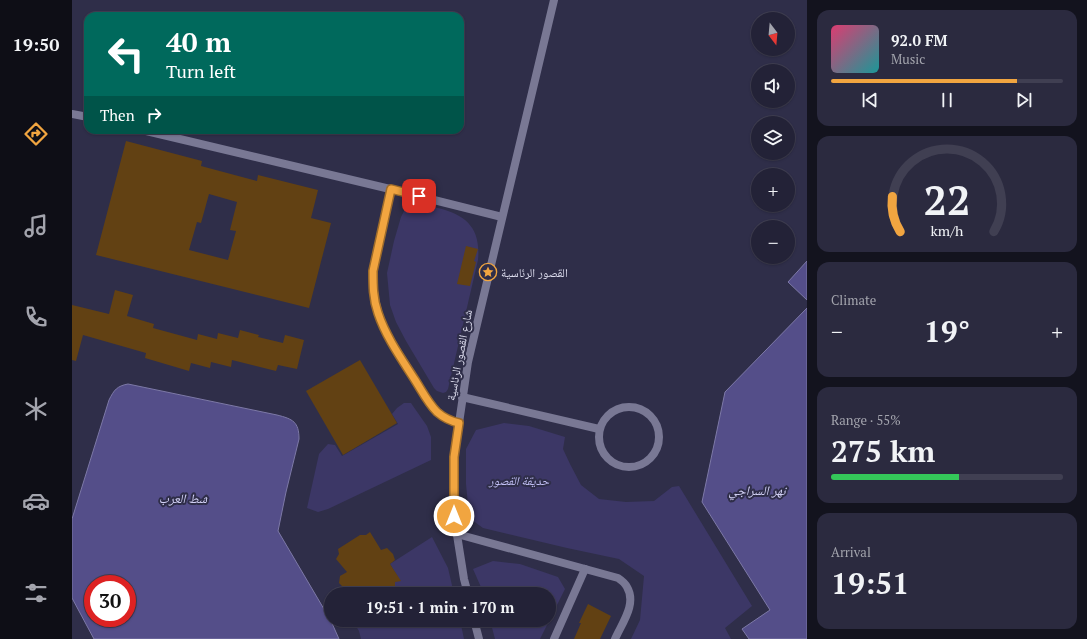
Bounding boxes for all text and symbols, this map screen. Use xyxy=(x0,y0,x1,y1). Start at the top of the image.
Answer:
north arrow xyxy=(751,12,795,56)
map controls xyxy=(751,12,795,264)
text: 40 m xyxy=(166,23,231,60)
icon: left xyxy=(100,28,152,80)
text: 92.0 FM xyxy=(891,30,948,50)
text: 19:50 xyxy=(13,32,59,56)
text: Music xyxy=(891,50,925,68)
text: Turn left xyxy=(166,59,236,83)
button: sound xyxy=(751,64,795,108)
icon: previous xyxy=(859,89,881,111)
icon: pause xyxy=(936,89,958,111)
icon: next xyxy=(1013,89,1035,111)
icon: right xyxy=(143,104,165,126)
text: Then xyxy=(100,105,135,125)
button: layers xyxy=(751,116,795,160)
icon: directions xyxy=(22,120,50,148)
button: + xyxy=(751,168,795,212)
text: 22 xyxy=(923,171,971,226)
pin xyxy=(402,179,436,213)
icon: arrive xyxy=(408,185,430,207)
icon: music xyxy=(22,212,50,240)
button: − xyxy=(751,220,795,264)
text: km/h xyxy=(931,220,964,239)
place icon: القصور الرئاسية xyxy=(478,262,498,282)
place label: القصور الرئاسية xyxy=(501,265,568,280)
text: Climate xyxy=(831,291,876,309)
icon: phone xyxy=(22,303,50,331)
street label: شارع القصور الرئاسية xyxy=(443,308,476,402)
text: 19° xyxy=(924,311,970,351)
text: − xyxy=(831,317,843,346)
text: + xyxy=(1051,317,1063,346)
icon: climate xyxy=(22,395,50,423)
text: Range · 55% xyxy=(831,411,901,429)
text: 275 km xyxy=(831,431,935,471)
park label: حديقة القصور xyxy=(488,473,549,488)
water label: نهر السراجي xyxy=(729,481,788,501)
icon: car xyxy=(22,487,50,515)
water label: شط العرب xyxy=(159,489,208,507)
position arrow xyxy=(433,495,475,537)
text: Arrival xyxy=(831,543,871,561)
text: 19:51 xyxy=(831,563,909,603)
speed limit sign: 30 xyxy=(84,575,136,627)
icon: filters xyxy=(22,579,50,607)
text: 19:51 · 1 min · 170 m xyxy=(366,597,514,617)

